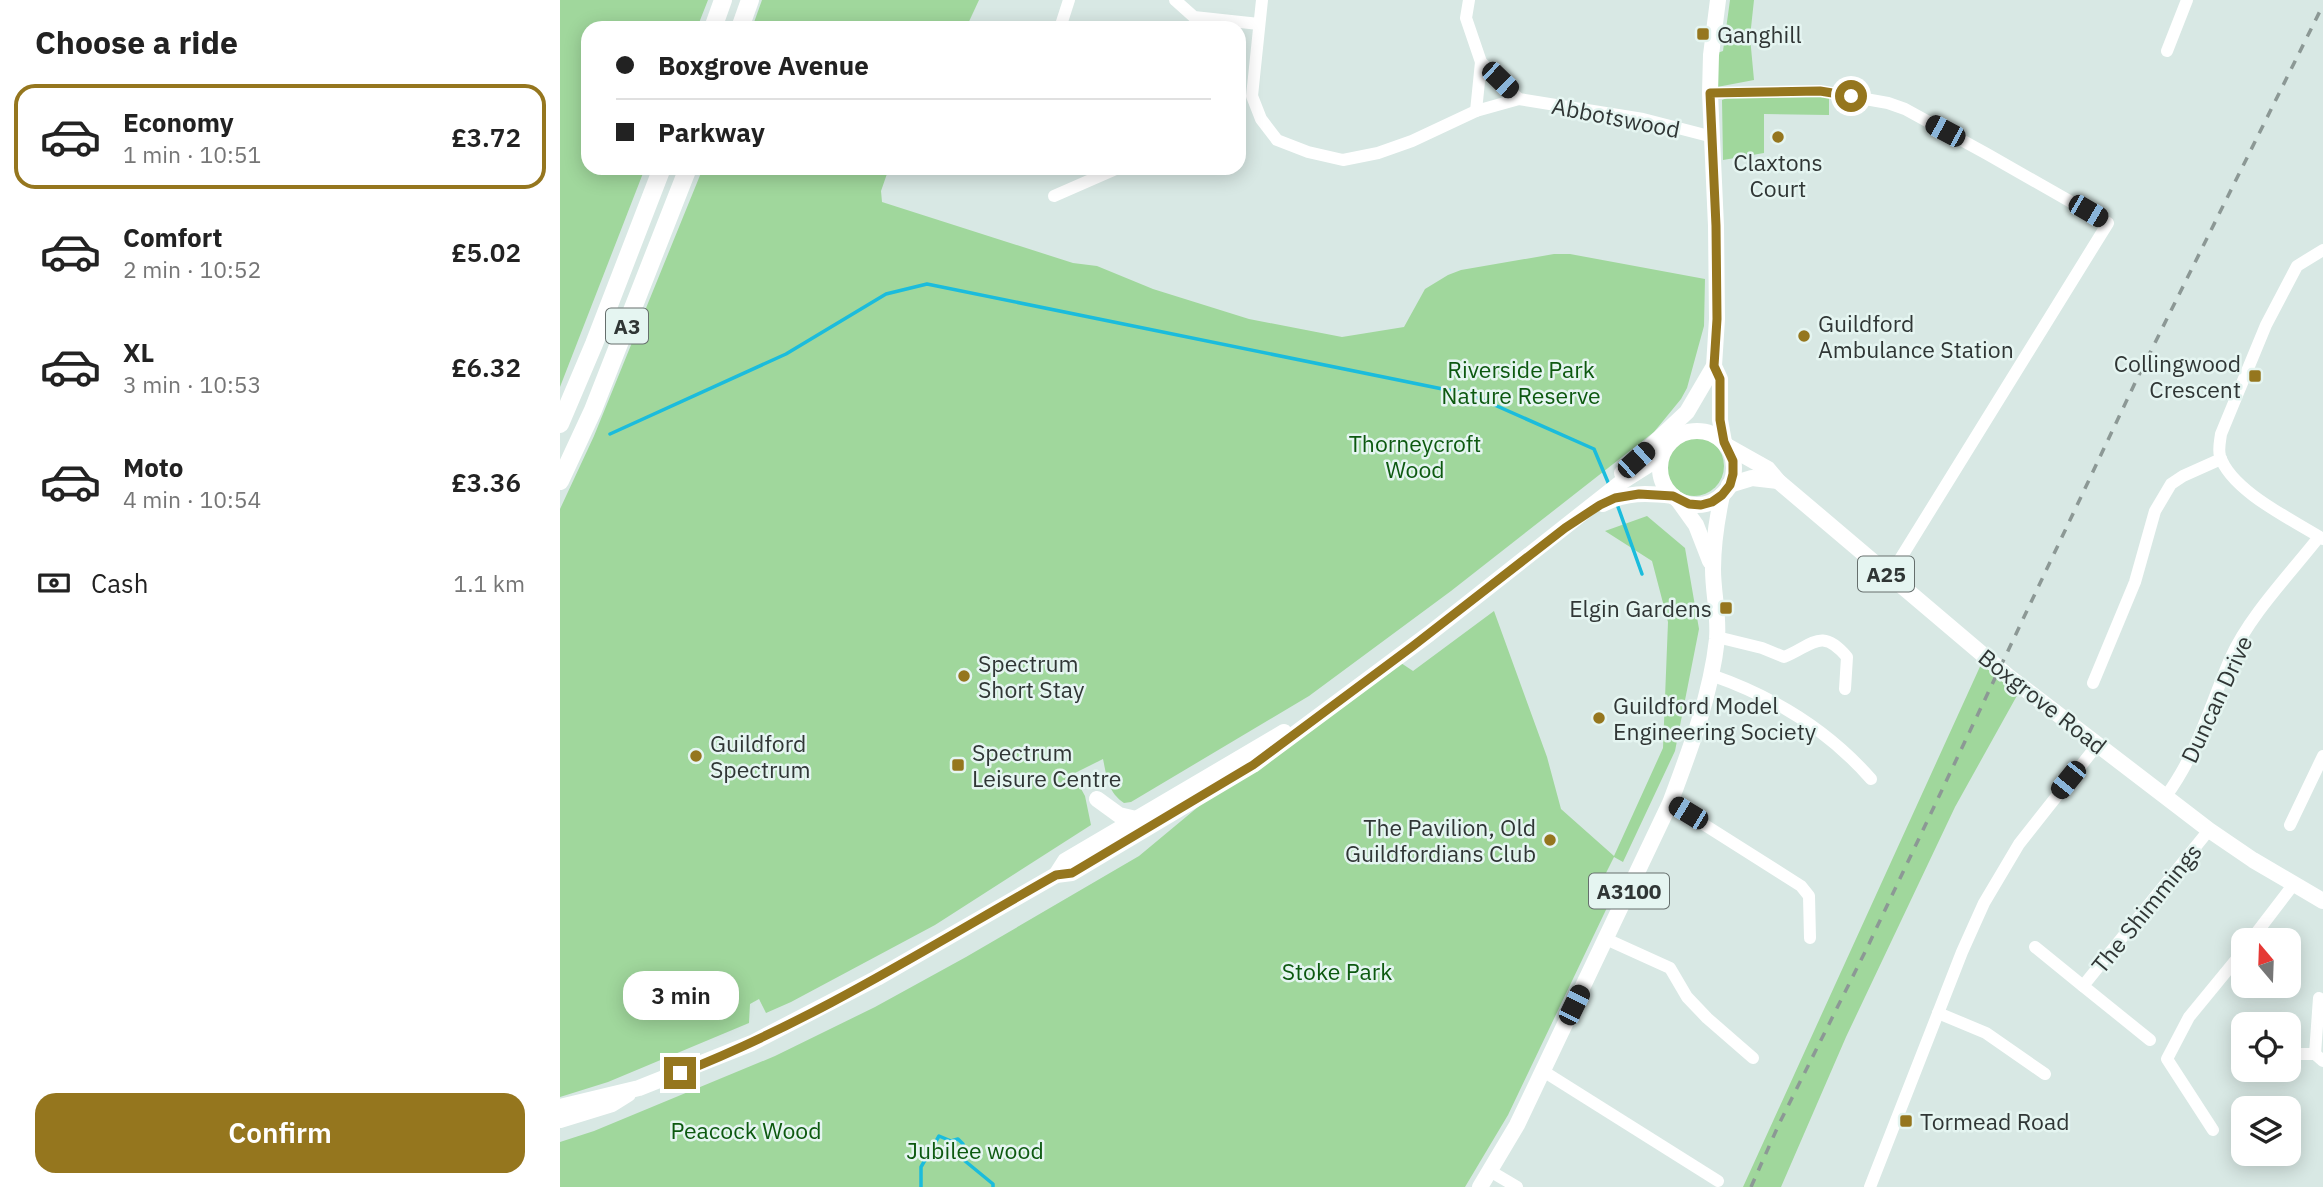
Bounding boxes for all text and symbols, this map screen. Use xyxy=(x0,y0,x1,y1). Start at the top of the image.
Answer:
place label: Ganghill xyxy=(1717,19,1802,49)
text: Choose a ride xyxy=(35,21,238,63)
marker: Ganghill xyxy=(1695,26,1711,42)
text: Boxgrove Avenue xyxy=(658,48,869,82)
car xyxy=(1478,58,1523,102)
route start xyxy=(1835,80,1867,112)
street label: Abbotswood xyxy=(1549,90,1683,144)
icon: car xyxy=(39,105,102,168)
text: Economy xyxy=(123,105,234,139)
car xyxy=(1922,112,1969,150)
text: Parkway xyxy=(658,115,765,149)
text: £3.72 xyxy=(451,120,521,154)
marker: Claxtons Court xyxy=(1770,129,1786,145)
text: 1 min · 10:51 xyxy=(123,139,261,169)
place label: Claxtons Court xyxy=(1733,147,1823,203)
car xyxy=(2065,191,2112,231)
icon: car xyxy=(39,220,102,283)
text: Comfort xyxy=(123,220,222,254)
text: £5.02 xyxy=(451,235,521,269)
text: 2 min · 10:52 xyxy=(123,254,261,284)
road number: A3 xyxy=(606,308,648,344)
place label: Guildford Ambulance Station xyxy=(1818,308,2014,364)
marker: Guildford Ambulance Station xyxy=(1796,328,1812,344)
icon: car xyxy=(39,335,102,398)
text: XL xyxy=(123,335,154,369)
place label: Collingwood Crescent xyxy=(2114,348,2241,404)
text: £6.32 xyxy=(451,350,521,384)
park label: Riverside Park Nature Reserve xyxy=(1441,354,1601,410)
marker: Collingwood Crescent xyxy=(2247,368,2263,384)
text: 3 min · 10:53 xyxy=(123,369,261,399)
park label: Thorneycroft Wood xyxy=(1349,428,1481,484)
car xyxy=(1614,438,1659,482)
icon: car xyxy=(39,450,102,513)
text: Moto xyxy=(123,450,183,484)
text: £3.36 xyxy=(451,465,521,499)
text: 4 min · 10:54 xyxy=(123,484,261,514)
road number: A25 xyxy=(1858,556,1914,592)
icon: cash xyxy=(35,564,73,602)
text: Cash xyxy=(91,566,148,600)
text: 1.1 km xyxy=(454,568,525,598)
place label: Elgin Gardens xyxy=(1569,593,1712,623)
marker: Elgin Gardens xyxy=(1718,600,1734,616)
street label: Duncan Drive xyxy=(2173,630,2259,768)
street label: Boxgrove Road xyxy=(1973,642,2113,760)
place label: Spectrum Short Stay xyxy=(978,648,1085,704)
marker: Spectrum Short Stay xyxy=(956,668,972,684)
place label: Guildford Model Engineering Society xyxy=(1613,690,1817,746)
marker: Guildford Model Engineering Society xyxy=(1591,710,1607,726)
place label: Guildford Spectrum xyxy=(710,728,811,784)
place label: Spectrum Leisure Centre xyxy=(972,737,1121,793)
marker: Guildford Spectrum xyxy=(688,748,704,764)
marker: Spectrum Leisure Centre xyxy=(950,757,966,773)
car xyxy=(2047,757,2090,803)
car xyxy=(1665,793,1712,833)
place label: The Pavilion, Old Guildfordians Club xyxy=(1345,812,1536,868)
marker: The Pavilion, Old Guildfordians Club xyxy=(1542,832,1558,848)
street label: The Shimmings xyxy=(2084,837,2208,979)
road number: A3100 xyxy=(1589,874,1669,908)
north arrow xyxy=(2231,928,2301,998)
map controls xyxy=(2231,928,2301,1166)
park label: Stoke Park xyxy=(1282,956,1392,986)
callout: 3 min xyxy=(622,972,738,1020)
text: 3 min xyxy=(651,980,711,1010)
car xyxy=(1556,982,1593,1028)
button: locate xyxy=(2231,1012,2301,1082)
route end xyxy=(664,1057,696,1089)
button: Confirm xyxy=(35,1093,525,1173)
button: layers xyxy=(2231,1096,2301,1166)
place label: Tormead Road xyxy=(1920,1106,2070,1136)
marker: Tormead Road xyxy=(1898,1113,1914,1129)
park label: Peacock Wood xyxy=(670,1115,822,1145)
park label: Jubilee wood xyxy=(906,1135,1044,1165)

